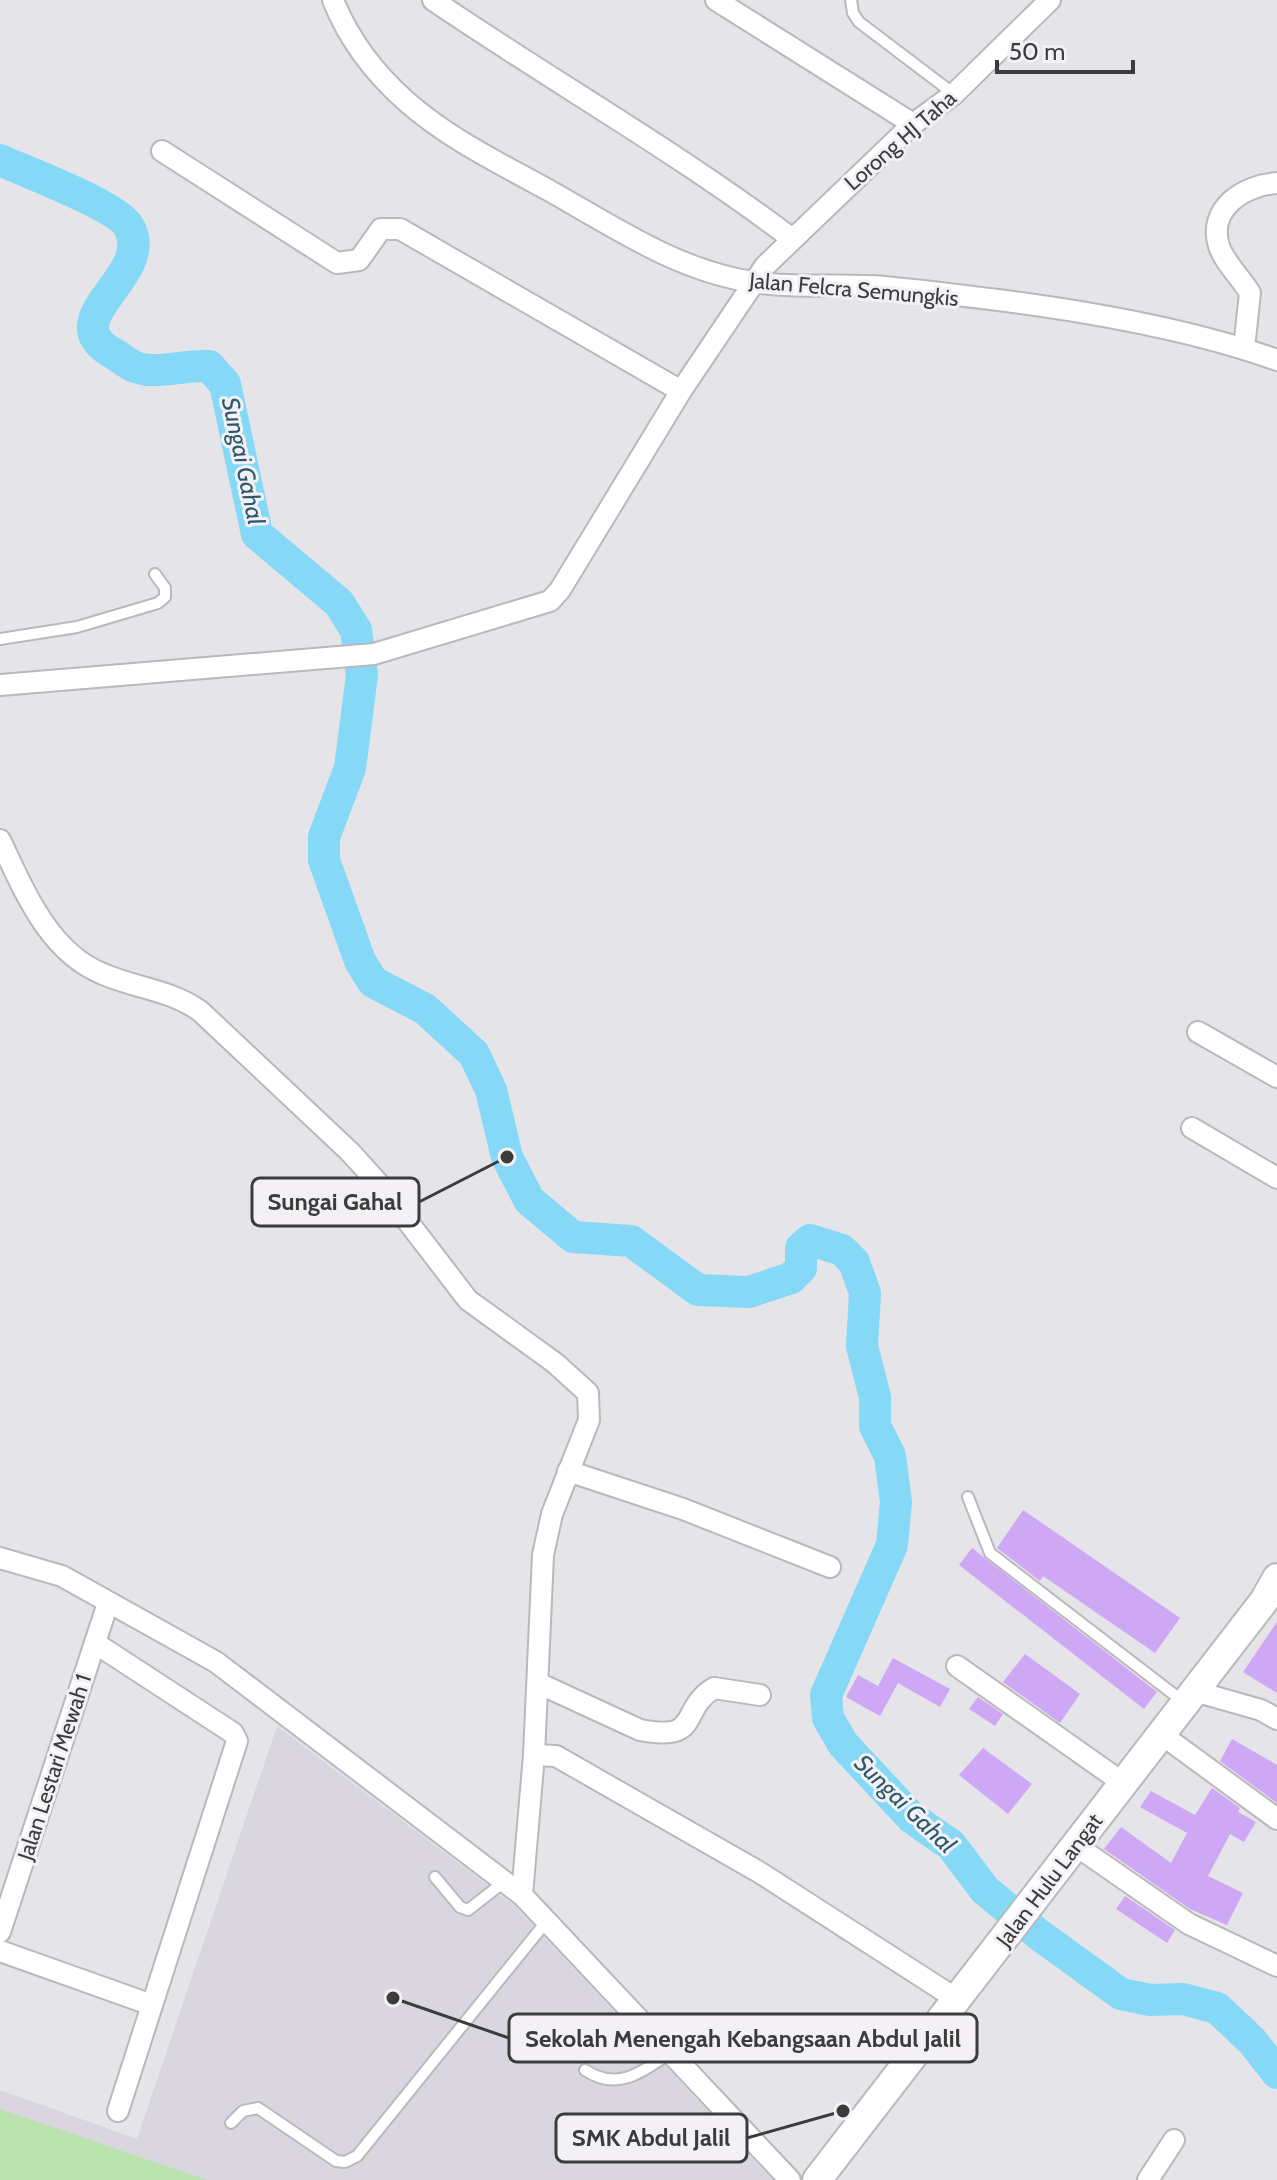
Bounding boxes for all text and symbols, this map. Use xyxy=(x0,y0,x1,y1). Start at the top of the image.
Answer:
scale bar xyxy=(997,24,1133,74)
text: 50 m xyxy=(1009,37,1065,66)
street label: Lorong HJ Taha xyxy=(839,84,962,196)
street label: Jalan Felcra Semungkis xyxy=(747,267,960,312)
water label: Sungai Gahal xyxy=(216,395,271,528)
callout: Sungai Gahal xyxy=(252,1178,419,1226)
text: Sungai Gahal xyxy=(268,1187,402,1216)
street label: Jalan Lestari Mewah 1 xyxy=(11,1671,97,1865)
water label: Sungai Gahal xyxy=(849,1748,962,1859)
street label: Jalan Hulu Langat xyxy=(990,1808,1109,1953)
callout: Sekolah Menengah Kebangsaan Abdul Jalil xyxy=(509,2014,977,2062)
text: Sekolah Menengah Kebangsaan Abdul Jalil xyxy=(525,2024,961,2053)
callout: SMK Abdul Jalil xyxy=(556,2114,747,2162)
text: SMK Abdul Jalil xyxy=(572,2123,730,2152)

